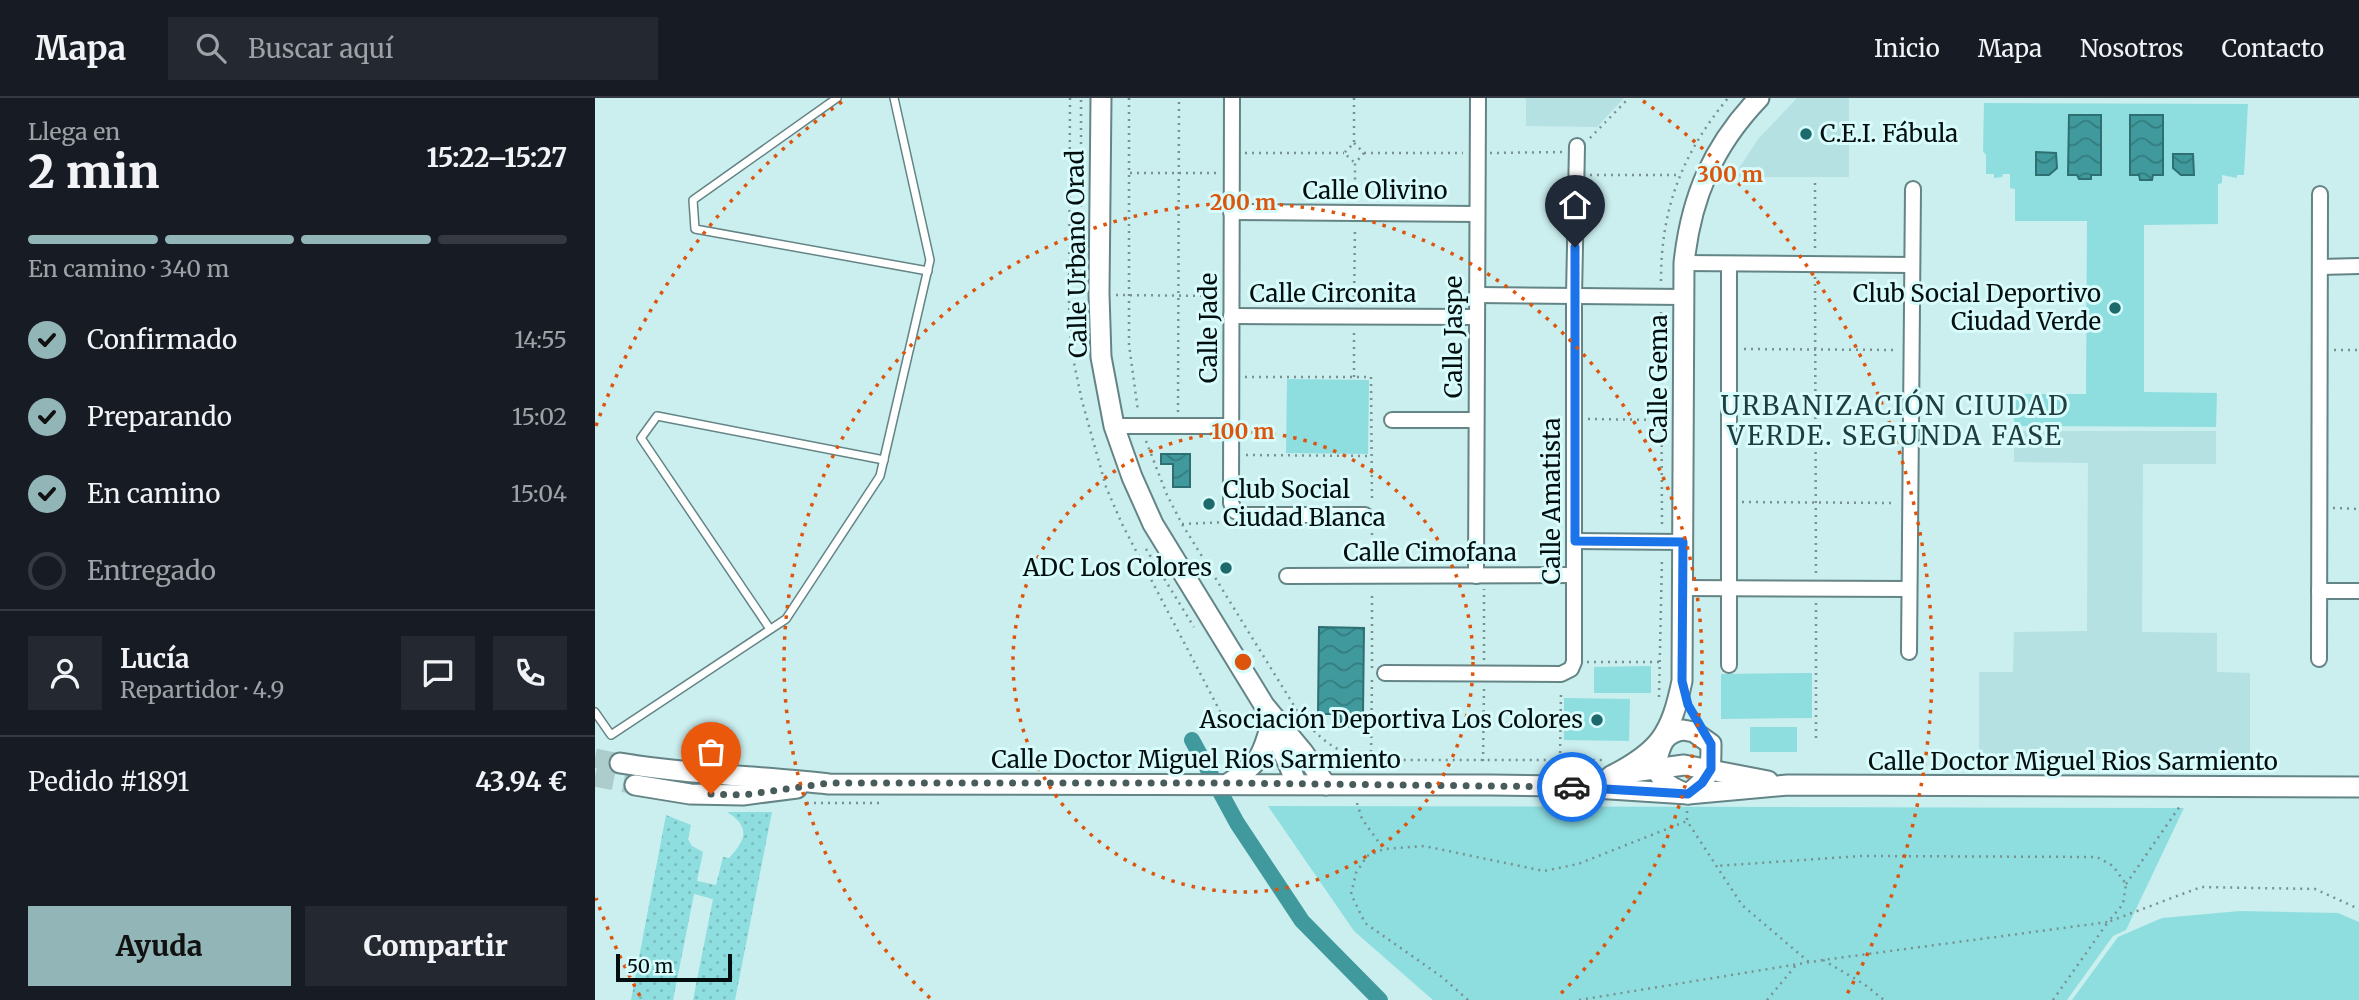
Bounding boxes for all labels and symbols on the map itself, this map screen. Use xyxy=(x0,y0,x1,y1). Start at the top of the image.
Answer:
place label: C.E.I. Fábula xyxy=(1820,118,1958,149)
marker: C.E.I. Fábula xyxy=(1798,126,1814,142)
street label: Calle Urbano Orad xyxy=(1059,150,1094,358)
text: 300 m xyxy=(1697,161,1763,188)
street label: Calle Olivino xyxy=(1302,175,1448,206)
pin xyxy=(1545,175,1605,247)
text: 200 m xyxy=(1210,189,1276,216)
street label: Calle Jade xyxy=(1193,273,1224,383)
street label: Calle Jaspe xyxy=(1438,276,1469,398)
street label: Calle Circonita xyxy=(1250,278,1417,309)
place label: Club Social Deportivo Ciudad Verde xyxy=(1853,278,2101,337)
marker: Club Social Deportivo Ciudad Verde xyxy=(2107,300,2123,316)
street label: Calle Gema xyxy=(1643,314,1674,444)
district label: URBANIZACIÓN CIUDAD VERDE. SEGUNDA FASE xyxy=(1720,388,2070,452)
street label: Calle Amatista xyxy=(1536,417,1567,584)
text: 100 m xyxy=(1212,418,1274,445)
place label: Club Social Ciudad Blanca xyxy=(1223,474,1386,533)
marker: Club Social Ciudad Blanca xyxy=(1201,496,1217,512)
street label: Calle Cimofana xyxy=(1343,537,1517,568)
place label: ADC Los Colores xyxy=(1022,552,1212,583)
marker: ADC Los Colores xyxy=(1218,560,1234,576)
centre of rings xyxy=(1231,650,1255,674)
place label: Asociación Deportiva Los Colores xyxy=(1199,704,1583,735)
marker: Asociación Deportiva Los Colores xyxy=(1589,712,1605,728)
pin xyxy=(681,722,741,794)
street label: Calle Doctor Miguel Rios Sarmiento xyxy=(991,744,1401,775)
street label: Calle Doctor Miguel Rios Sarmiento xyxy=(1868,746,2278,777)
courier xyxy=(1537,752,1607,822)
scale bar xyxy=(616,951,731,983)

